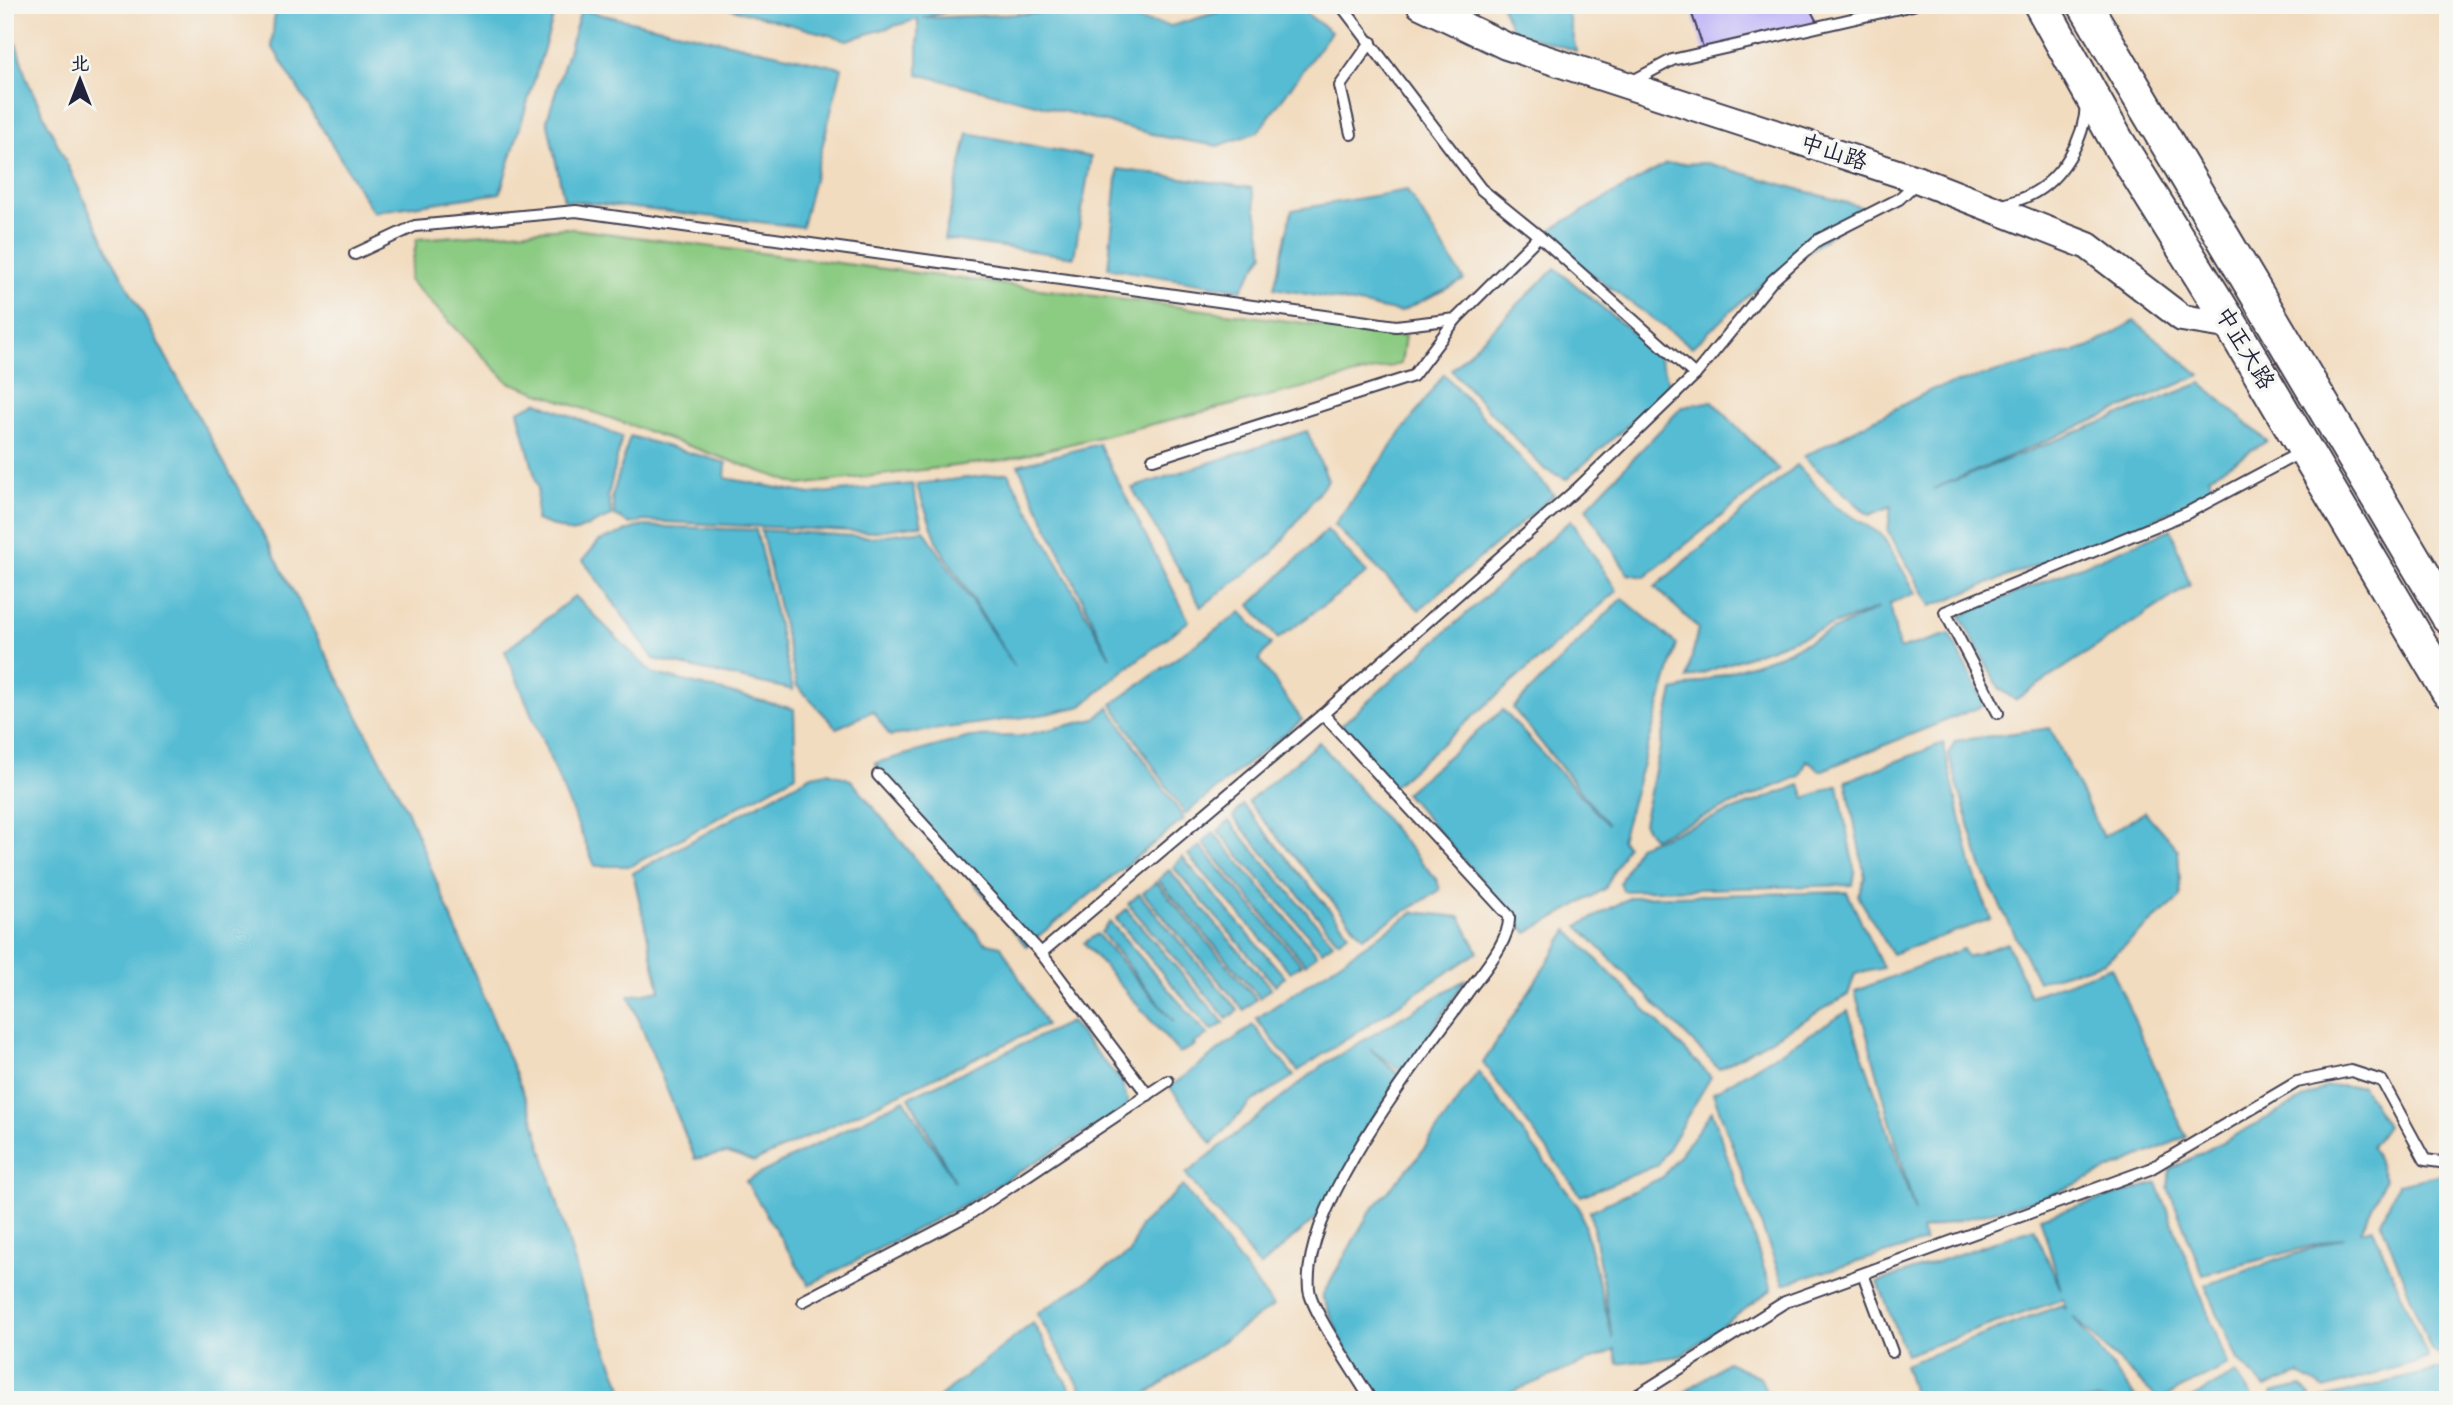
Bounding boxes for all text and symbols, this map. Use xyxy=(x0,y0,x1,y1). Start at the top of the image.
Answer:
north arrow xyxy=(46,46,116,116)
text: 北 xyxy=(70,53,90,75)
street label: 中山路 xyxy=(1797,128,1871,176)
street label: 中正大路 xyxy=(2210,302,2280,394)

